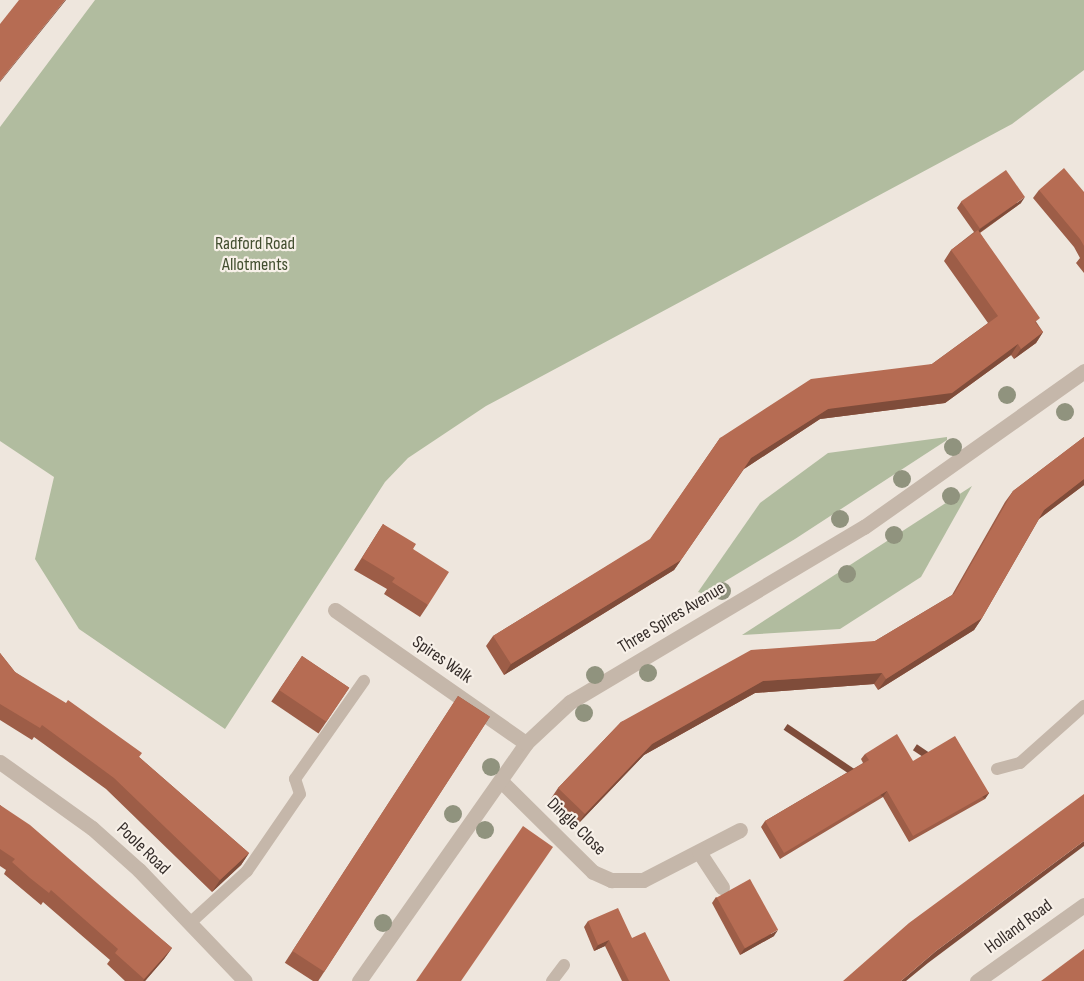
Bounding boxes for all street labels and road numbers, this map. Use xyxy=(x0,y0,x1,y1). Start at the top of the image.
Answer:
street label: Three Spires Avenue xyxy=(615,578,729,658)
street label: Spires Walk xyxy=(408,632,476,688)
street label: Dingle Close xyxy=(542,794,610,860)
street label: Poole Road xyxy=(112,818,174,880)
street label: Holland Road xyxy=(981,895,1057,959)

